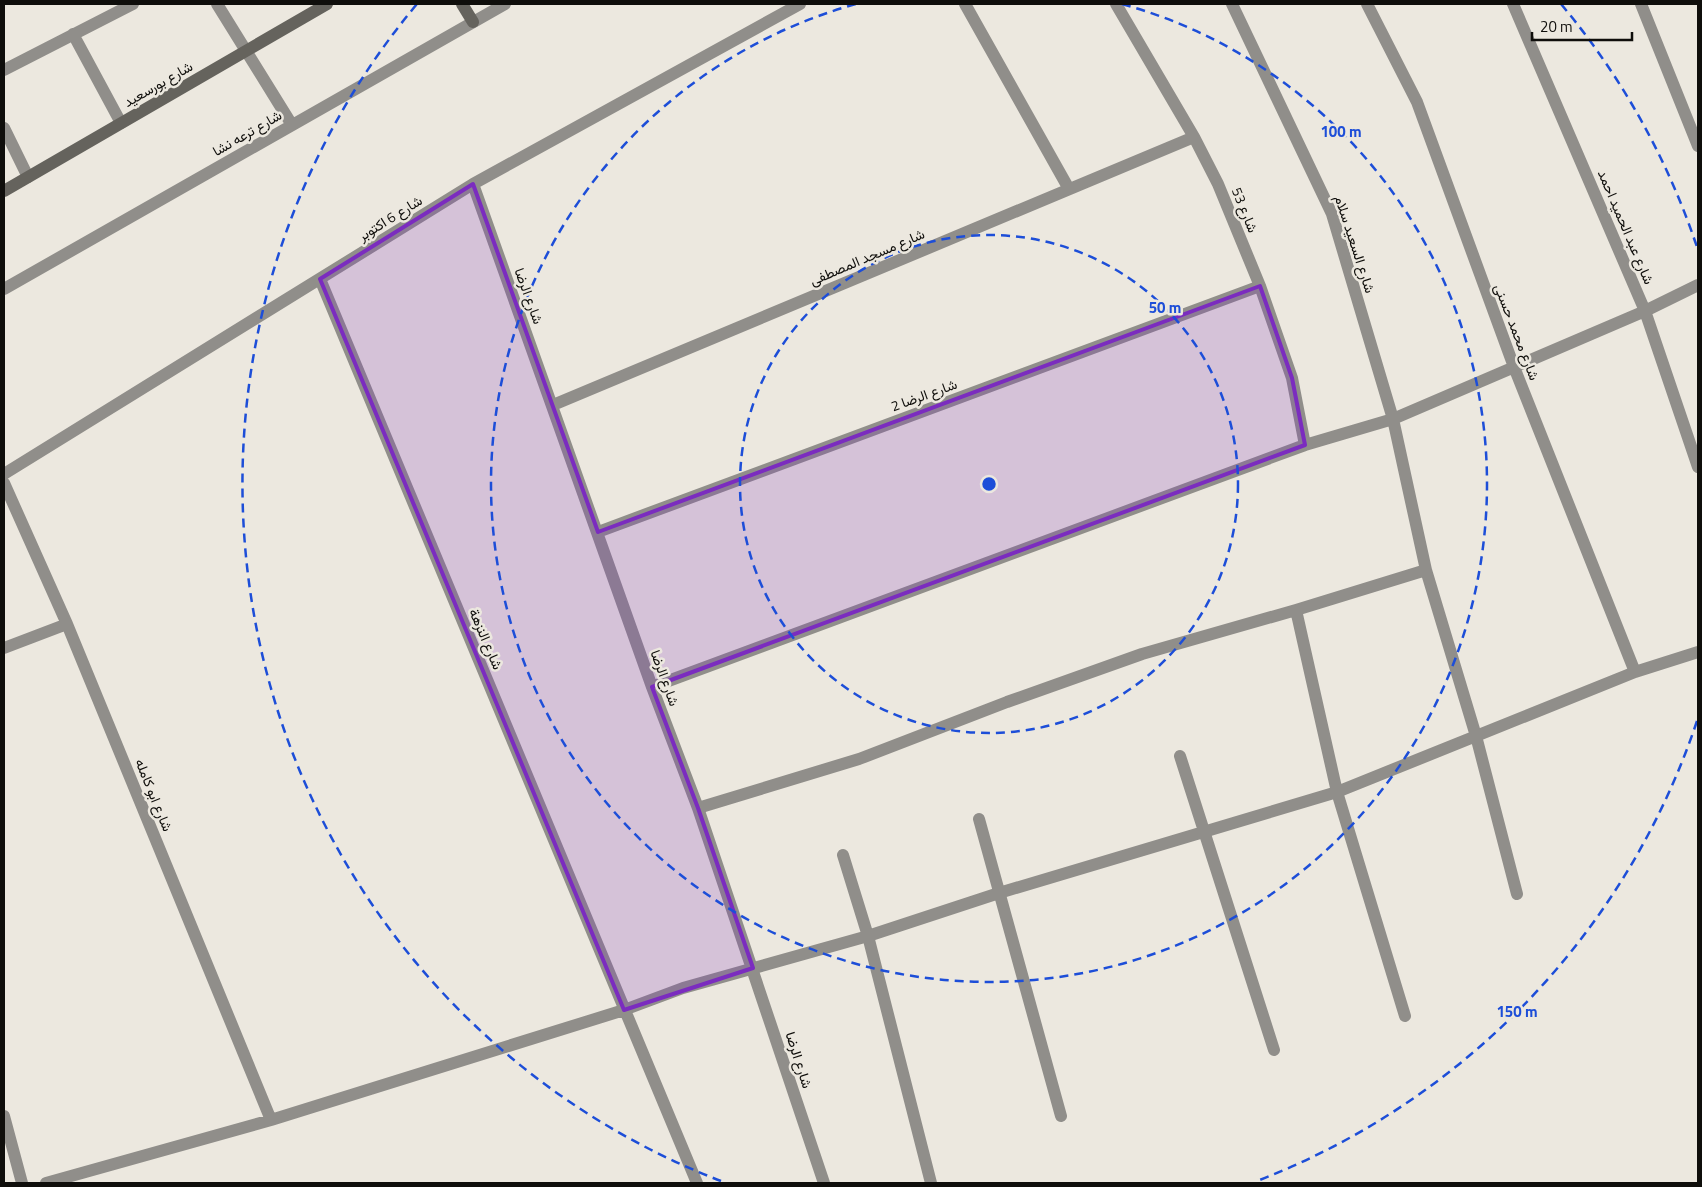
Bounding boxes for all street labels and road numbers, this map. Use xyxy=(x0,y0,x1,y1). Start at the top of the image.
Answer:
street label: شارع بورسعيد xyxy=(119,55,197,113)
street label: شارع ترعه نشا xyxy=(208,104,286,162)
street label: شارع عبد الحميد احمد xyxy=(1592,166,1660,288)
street label: شارع 53 xyxy=(1226,184,1264,236)
street label: شارع 6 اكتوبر xyxy=(353,189,427,247)
street label: شارع السعيد سلام xyxy=(1329,192,1381,296)
street label: شارع مسجد المصطفى xyxy=(806,223,928,291)
street label: شارع الرضا xyxy=(509,265,549,327)
street label: شارع محمد حسنى xyxy=(1488,281,1546,383)
street label: شارع الرضا 2 xyxy=(888,373,960,417)
street label: شارع النزهة xyxy=(463,605,509,673)
street label: شارع الرضا xyxy=(645,647,685,709)
street label: شارع ابو كامله xyxy=(129,755,179,835)
street label: شارع الرضا xyxy=(780,1029,818,1091)

